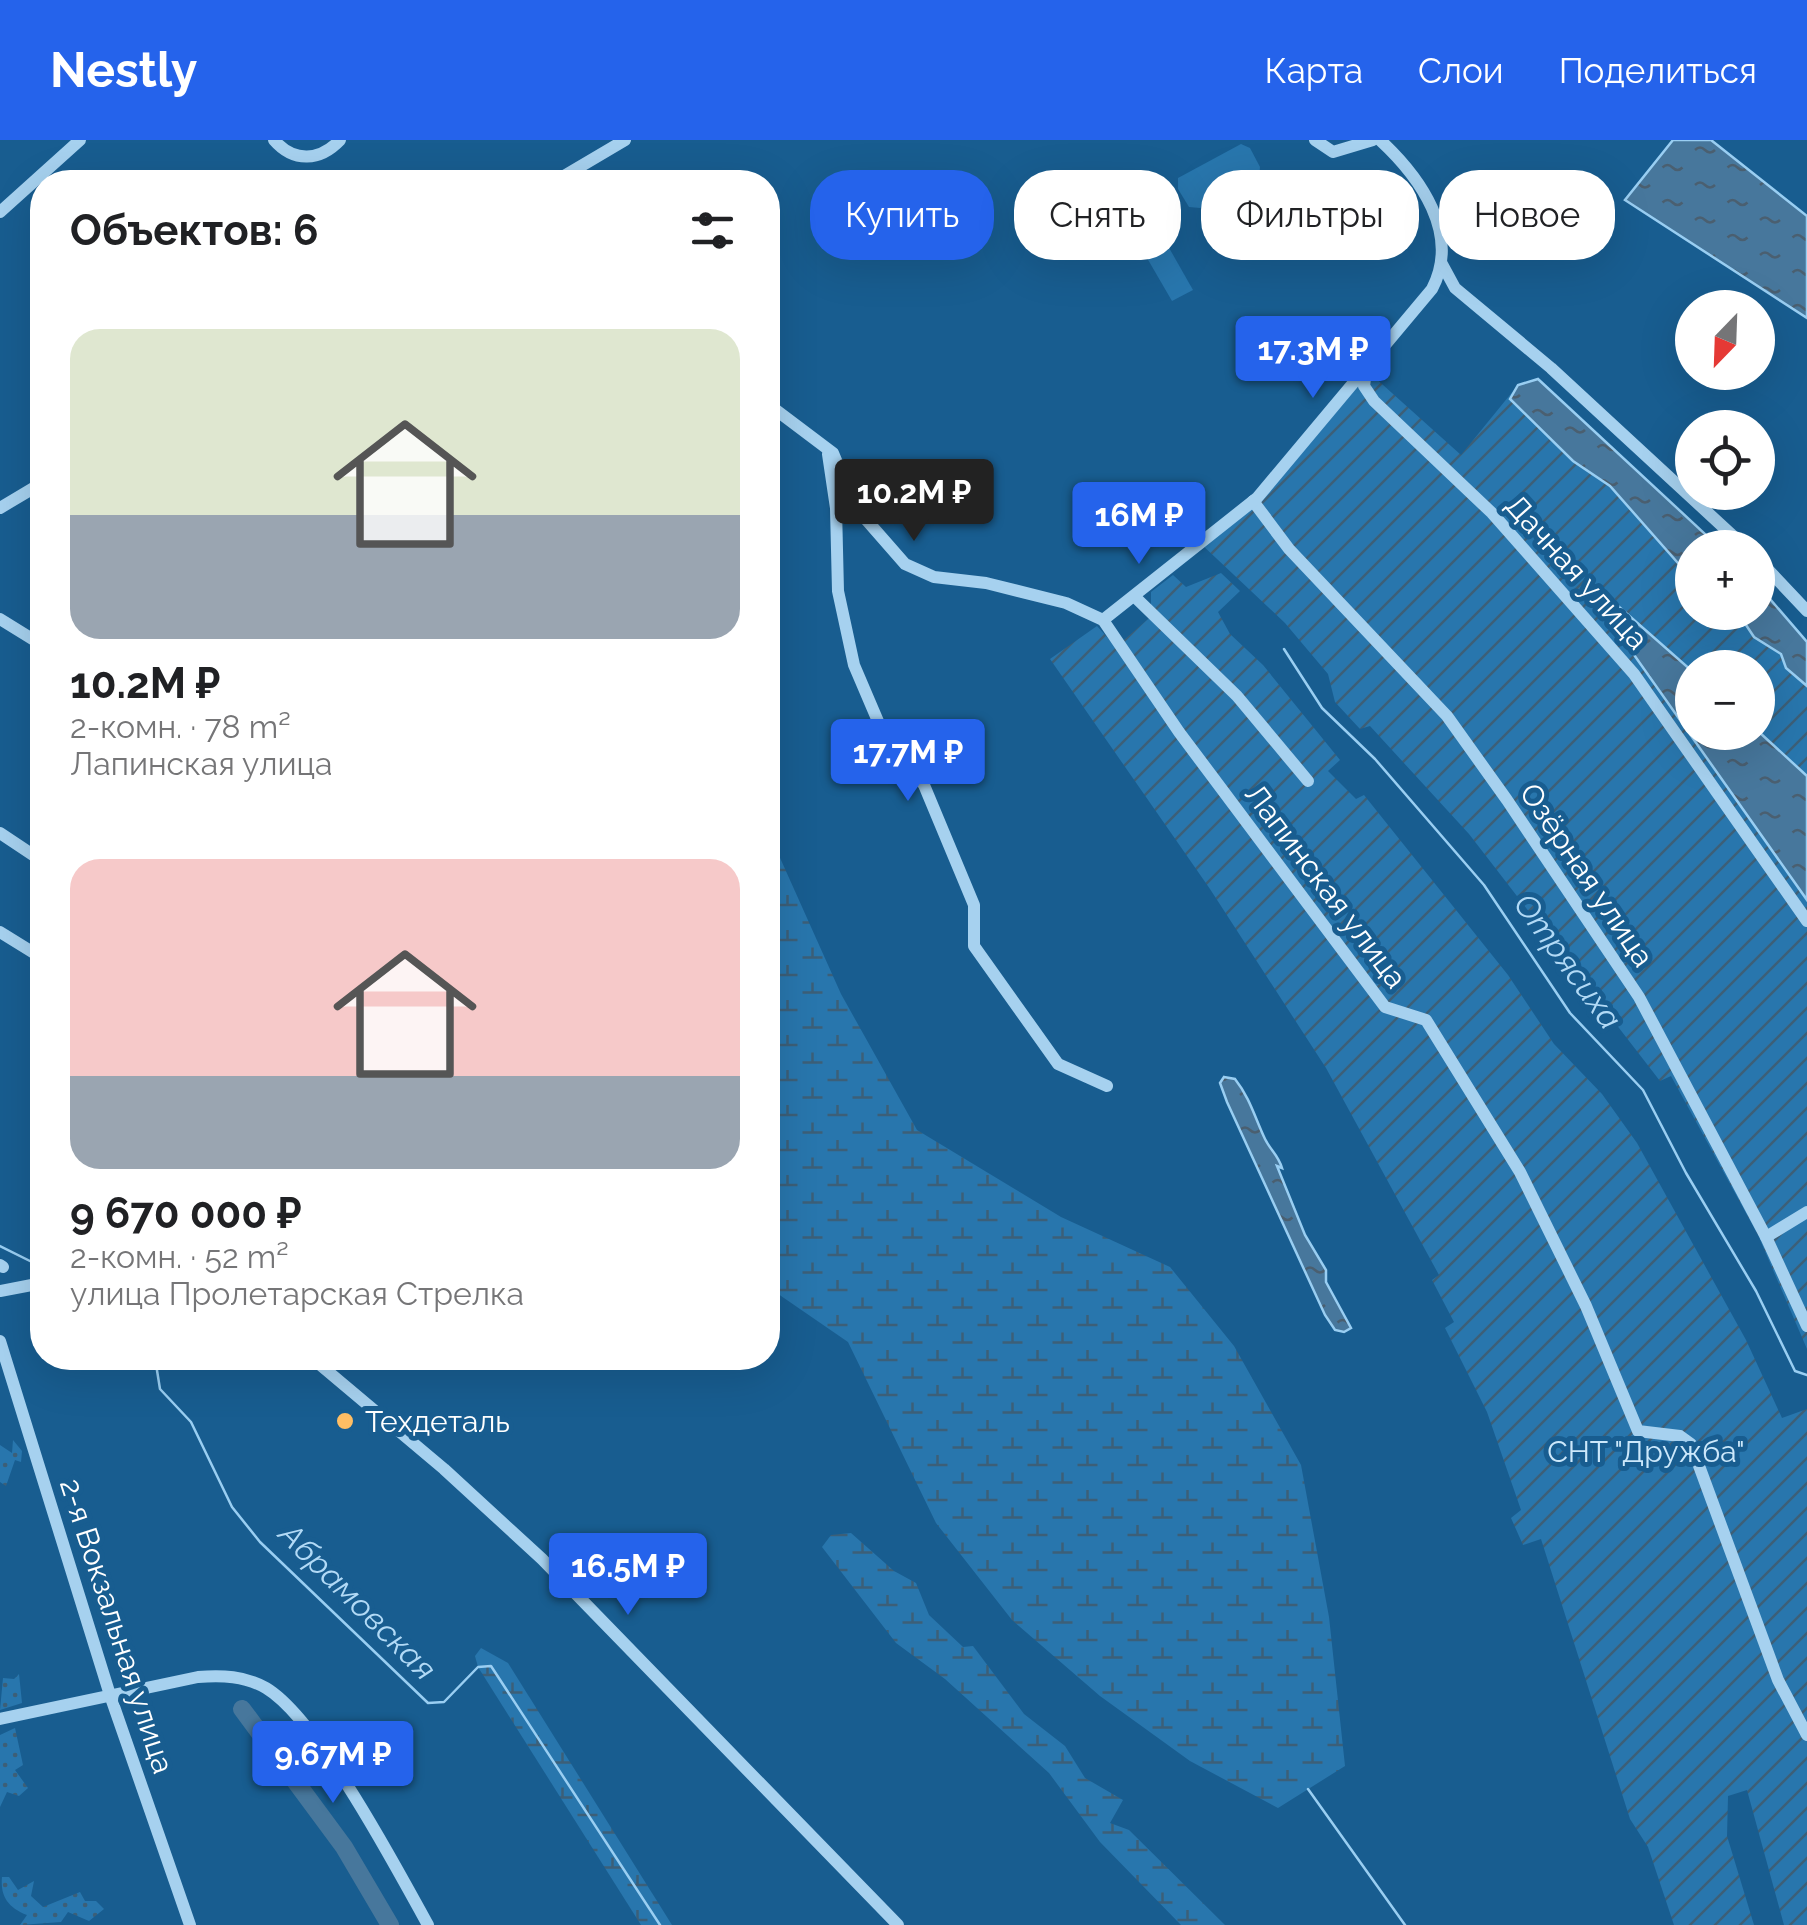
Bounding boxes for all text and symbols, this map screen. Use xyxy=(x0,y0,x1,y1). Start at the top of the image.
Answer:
text: Nestly xyxy=(50,42,197,98)
text: Карта xyxy=(1265,50,1363,91)
text: Слои xyxy=(1418,50,1504,91)
text: Поделиться xyxy=(1559,50,1757,91)
chip: Купить xyxy=(810,170,994,260)
chip: Снять xyxy=(1014,170,1181,260)
chip: Фильтры xyxy=(1201,170,1419,260)
chip: Новое xyxy=(1439,170,1615,260)
icon: filters xyxy=(685,203,740,258)
text: Объектов: 6 xyxy=(70,206,318,255)
north arrow xyxy=(1675,290,1775,390)
map controls xyxy=(1675,290,1775,750)
pin: 17.3M ₽ xyxy=(1221,316,1405,401)
text: 17.3M ₽ xyxy=(1258,330,1369,367)
icon: home xyxy=(315,394,495,574)
button: locate xyxy=(1675,410,1775,510)
pin: 10.2M ₽ xyxy=(822,459,1006,544)
text: 10.2M ₽ xyxy=(857,473,971,510)
pin: 16M ₽ xyxy=(1069,482,1209,567)
street label: Дачная улица xyxy=(1499,488,1655,656)
text: 16M ₽ xyxy=(1094,496,1184,533)
button: + xyxy=(1675,530,1775,630)
button: − xyxy=(1675,650,1775,750)
text: 10.2M ₽ xyxy=(70,659,221,708)
text: 2-комн. · 78 m² xyxy=(70,708,291,745)
pin: 17.7M ₽ xyxy=(816,719,1000,804)
text: 17.7M ₽ xyxy=(853,733,963,770)
text: Лапинская улица xyxy=(70,745,333,782)
street label: Лапинская улица xyxy=(1238,777,1414,995)
street label: Озёрная улица xyxy=(1513,777,1661,973)
water label: Отрясиха xyxy=(1507,886,1629,1036)
icon: home xyxy=(315,924,495,1104)
text: 9 670 000 ₽ xyxy=(70,1189,302,1238)
text: 2-комн. · 52 m² xyxy=(70,1238,289,1275)
text: улица Пролетарская Стрелка xyxy=(70,1275,524,1312)
place label: Техдеталь xyxy=(365,1404,510,1439)
marker: Техдеталь xyxy=(334,1410,356,1432)
park label: СНТ "Дружба" xyxy=(1547,1434,1745,1469)
street label: 2-я Вокзальная улица xyxy=(53,1474,181,1778)
water label: Абрамовская xyxy=(271,1514,444,1687)
pin: 16.5M ₽ xyxy=(536,1533,720,1618)
text: 16.5M ₽ xyxy=(571,1547,685,1584)
pin: 9.67M ₽ xyxy=(241,1721,425,1806)
text: 9.67M ₽ xyxy=(274,1735,392,1772)

